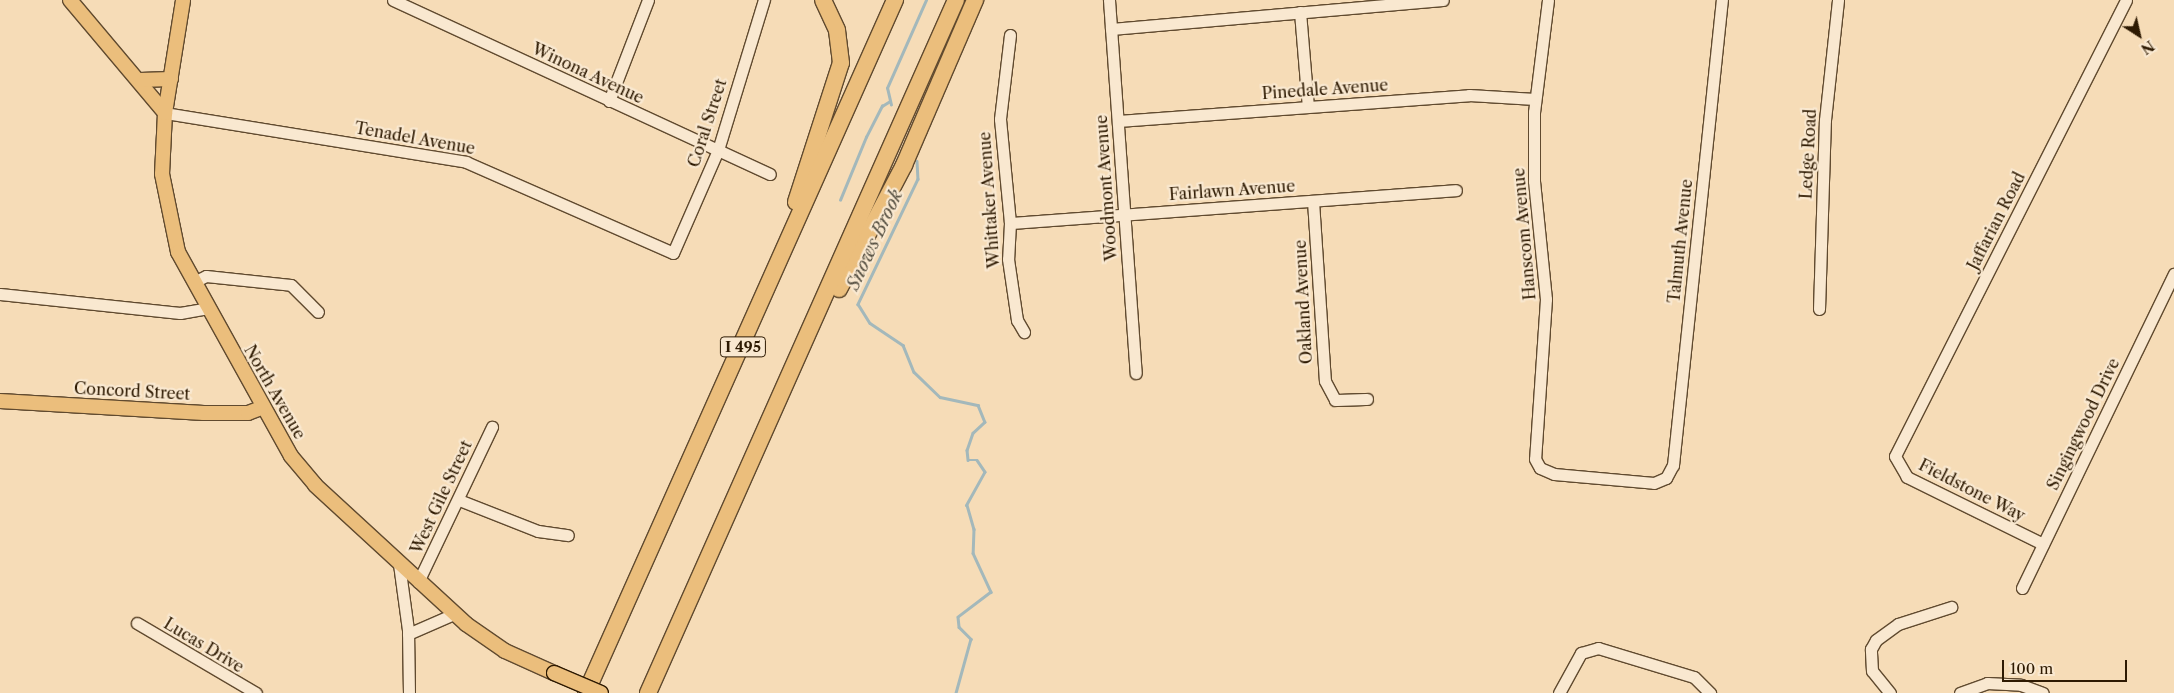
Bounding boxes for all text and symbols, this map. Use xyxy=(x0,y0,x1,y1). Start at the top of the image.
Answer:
north arrow xyxy=(2114,10,2164,60)
text: N xyxy=(2137,36,2158,58)
street label: Winona Avenue xyxy=(529,39,647,107)
street label: Pinedale Avenue xyxy=(1261,75,1389,103)
street label: Coral Street xyxy=(684,76,730,170)
street label: Ledge Road xyxy=(1796,108,1820,200)
street label: Woodmont Avenue xyxy=(1091,114,1121,262)
street label: Tenadel Avenue xyxy=(353,118,477,158)
street label: Whittaker Avenue xyxy=(975,130,1003,270)
street label: Hanscom Avenue xyxy=(1509,167,1539,301)
street label: Jaffarian Road xyxy=(1963,169,2029,273)
street label: Fairlawn Avenue xyxy=(1168,176,1296,204)
street label: Talmuth Avenue xyxy=(1664,178,1696,304)
water label: Snows Brook xyxy=(842,186,908,294)
street label: Oakland Avenue xyxy=(1290,239,1316,365)
road number: I 495 xyxy=(719,334,767,360)
street label: North Avenue xyxy=(240,341,310,443)
street label: Singingwood Drive xyxy=(2043,355,2123,493)
street label: Concord Street xyxy=(73,378,191,404)
street label: West Gile Street xyxy=(406,437,476,557)
street label: Fieldstone Way xyxy=(1915,455,2029,525)
street label: Lucas Drive xyxy=(160,614,248,676)
scale bar xyxy=(2004,650,2129,682)
text: 100 m xyxy=(2010,659,2053,678)

